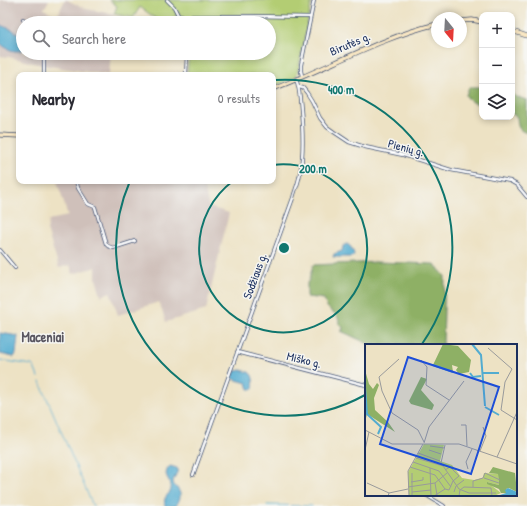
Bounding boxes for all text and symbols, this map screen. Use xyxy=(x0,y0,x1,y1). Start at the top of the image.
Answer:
north arrow xyxy=(431,12,467,48)
map controls xyxy=(479,12,515,120)
button: + xyxy=(479,12,515,48)
search box xyxy=(16,16,276,60)
icon: search xyxy=(30,27,52,49)
street label: Birutės g. xyxy=(327,27,373,60)
text: Search here xyxy=(62,28,126,49)
button: − xyxy=(479,48,515,84)
text: 400 m xyxy=(328,81,354,98)
button: layers xyxy=(479,84,515,120)
text: Nearby xyxy=(32,87,75,110)
text: 0 results xyxy=(218,89,260,107)
street label: Pienių g. xyxy=(386,135,426,160)
text: 200 m xyxy=(299,160,327,177)
centre of rings xyxy=(277,241,291,255)
street label: Sodžiaus g. xyxy=(238,251,271,301)
district label: Maceniai xyxy=(22,327,64,346)
inset map xyxy=(365,344,517,496)
street label: Miško g. xyxy=(285,347,323,372)

